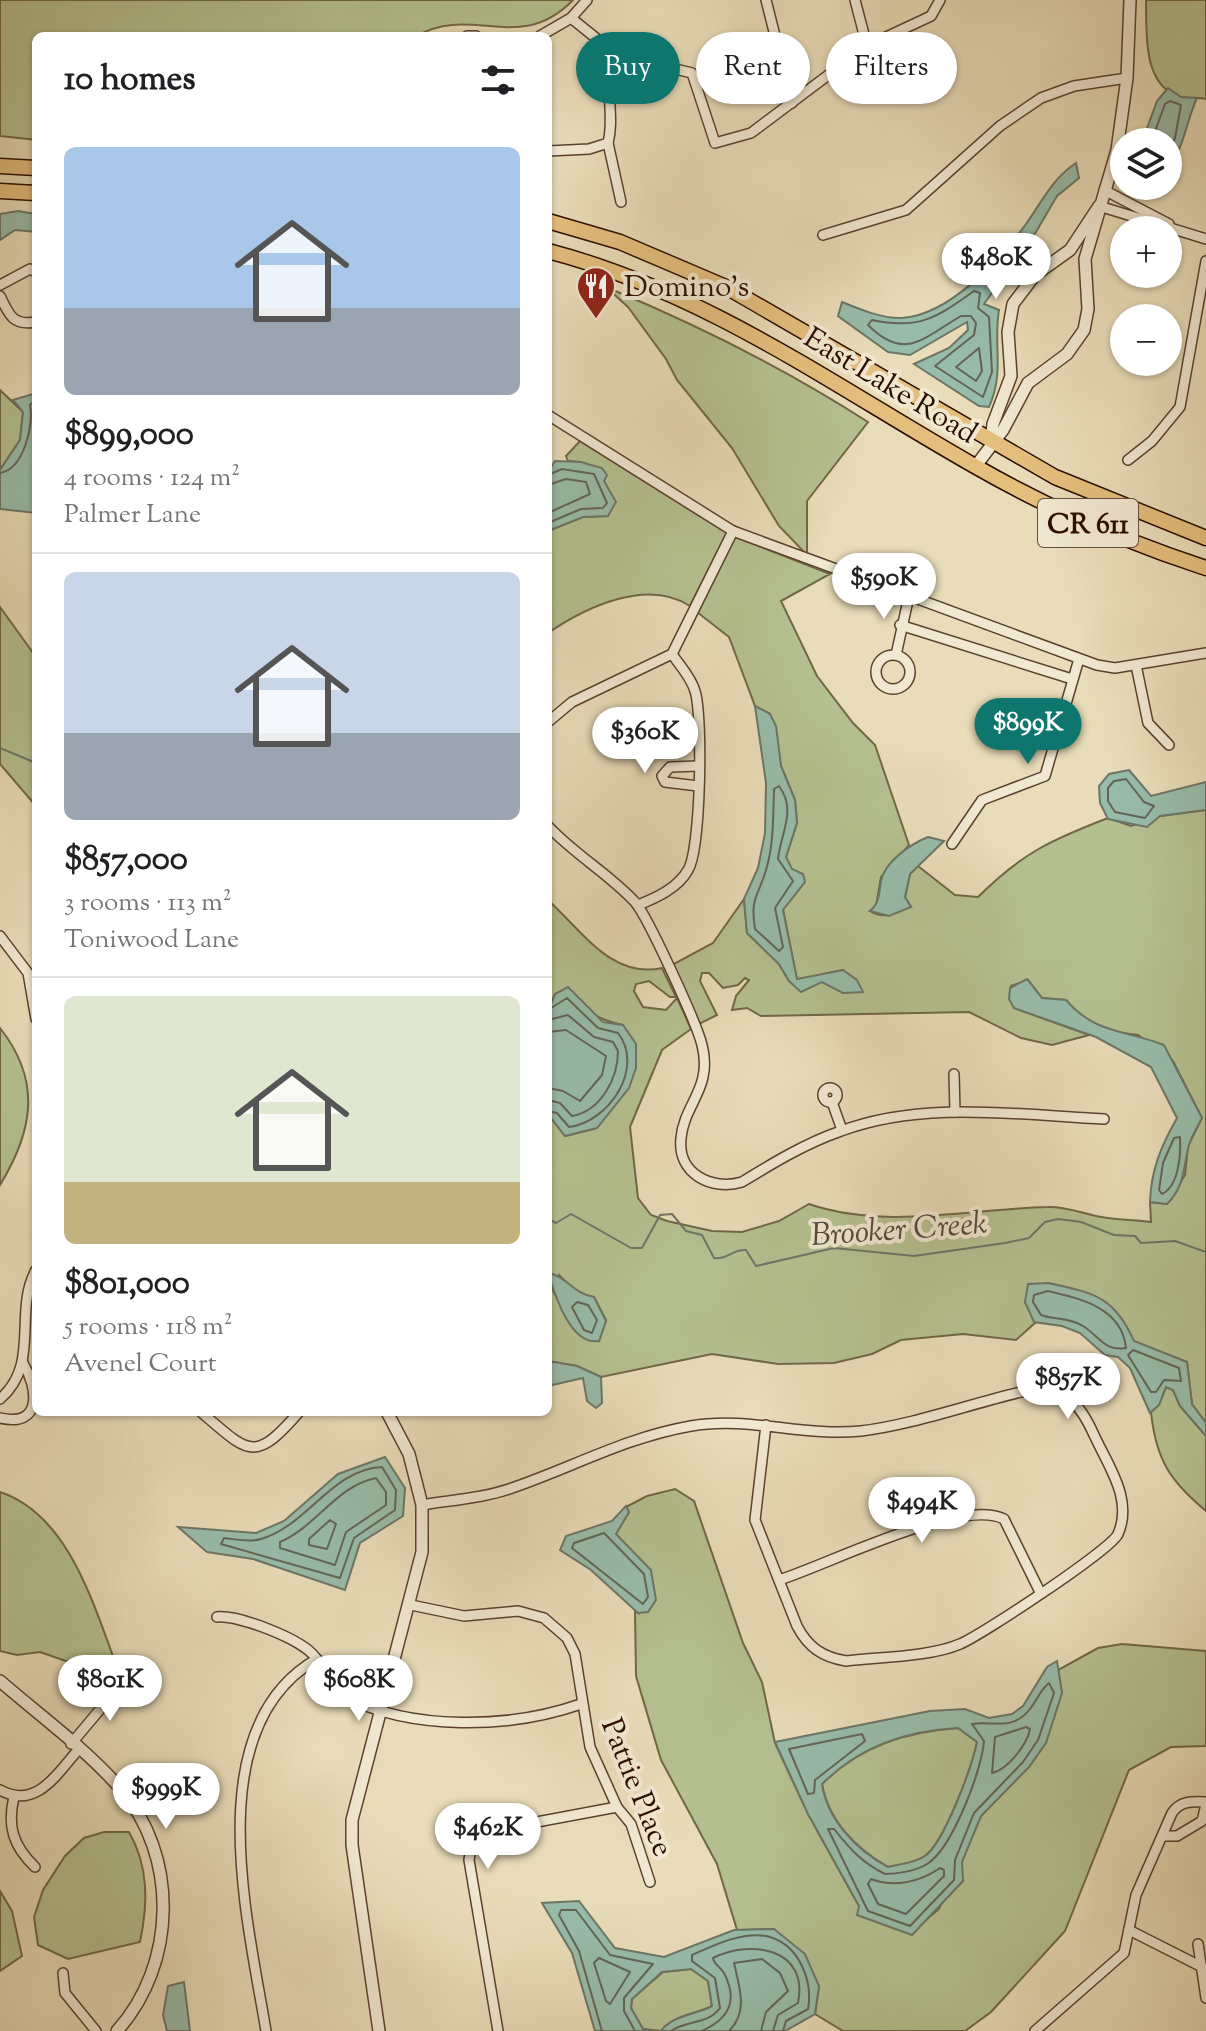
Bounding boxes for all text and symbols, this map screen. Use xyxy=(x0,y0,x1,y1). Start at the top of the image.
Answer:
chip: Buy xyxy=(576,32,680,104)
chip: Rent xyxy=(696,32,810,104)
chip: Filters xyxy=(826,32,957,104)
text: 10 homes xyxy=(64,56,196,105)
icon: filters xyxy=(476,58,520,102)
map controls xyxy=(1110,128,1182,376)
button: layers xyxy=(1110,128,1182,200)
icon: home xyxy=(220,199,364,343)
button: + xyxy=(1110,216,1182,288)
pin: $480K xyxy=(940,233,1052,301)
text: $480K xyxy=(960,240,1032,277)
restaurant icon: Domino's xyxy=(575,265,617,320)
place label: Domino's xyxy=(624,267,749,310)
button: − xyxy=(1110,304,1182,376)
street label: East Lake Road xyxy=(795,318,985,456)
text: $899,000 xyxy=(64,411,194,460)
text: 4 rooms · 124 m² xyxy=(64,460,240,497)
text: Palmer Lane xyxy=(64,497,201,534)
road number: CR 611 xyxy=(1038,499,1138,547)
pin: $590K xyxy=(828,553,940,621)
text: $590K xyxy=(850,560,918,597)
icon: home xyxy=(220,624,364,768)
pin: $899K xyxy=(972,698,1084,766)
text: $899K xyxy=(993,705,1063,742)
pin: $360K xyxy=(589,707,701,775)
text: $360K xyxy=(610,714,680,751)
text: $857,000 xyxy=(64,836,188,885)
text: 3 rooms · 113 m² xyxy=(64,885,232,922)
text: Toniwood Lane xyxy=(64,922,239,959)
icon: home xyxy=(220,1048,364,1192)
water label: Brooker Creek xyxy=(810,1202,989,1260)
text: $801,000 xyxy=(64,1260,190,1309)
text: 5 rooms · 118 m² xyxy=(64,1309,232,1346)
text: Avenel Court xyxy=(64,1346,217,1383)
pin: $857K xyxy=(1012,1353,1124,1421)
text: $857K xyxy=(1034,1360,1102,1397)
pin: $494K xyxy=(866,1477,978,1545)
text: $494K xyxy=(886,1484,958,1521)
pin: $801K xyxy=(54,1655,166,1723)
pin: $608K xyxy=(303,1655,415,1723)
text: $801K xyxy=(76,1662,144,1699)
text: $608K xyxy=(323,1662,395,1699)
street label: Pattie Place xyxy=(588,1712,683,1863)
pin: $999K xyxy=(110,1763,222,1831)
text: $999K xyxy=(131,1770,201,1807)
pin: $462K xyxy=(432,1803,544,1871)
text: $462K xyxy=(453,1810,523,1847)

